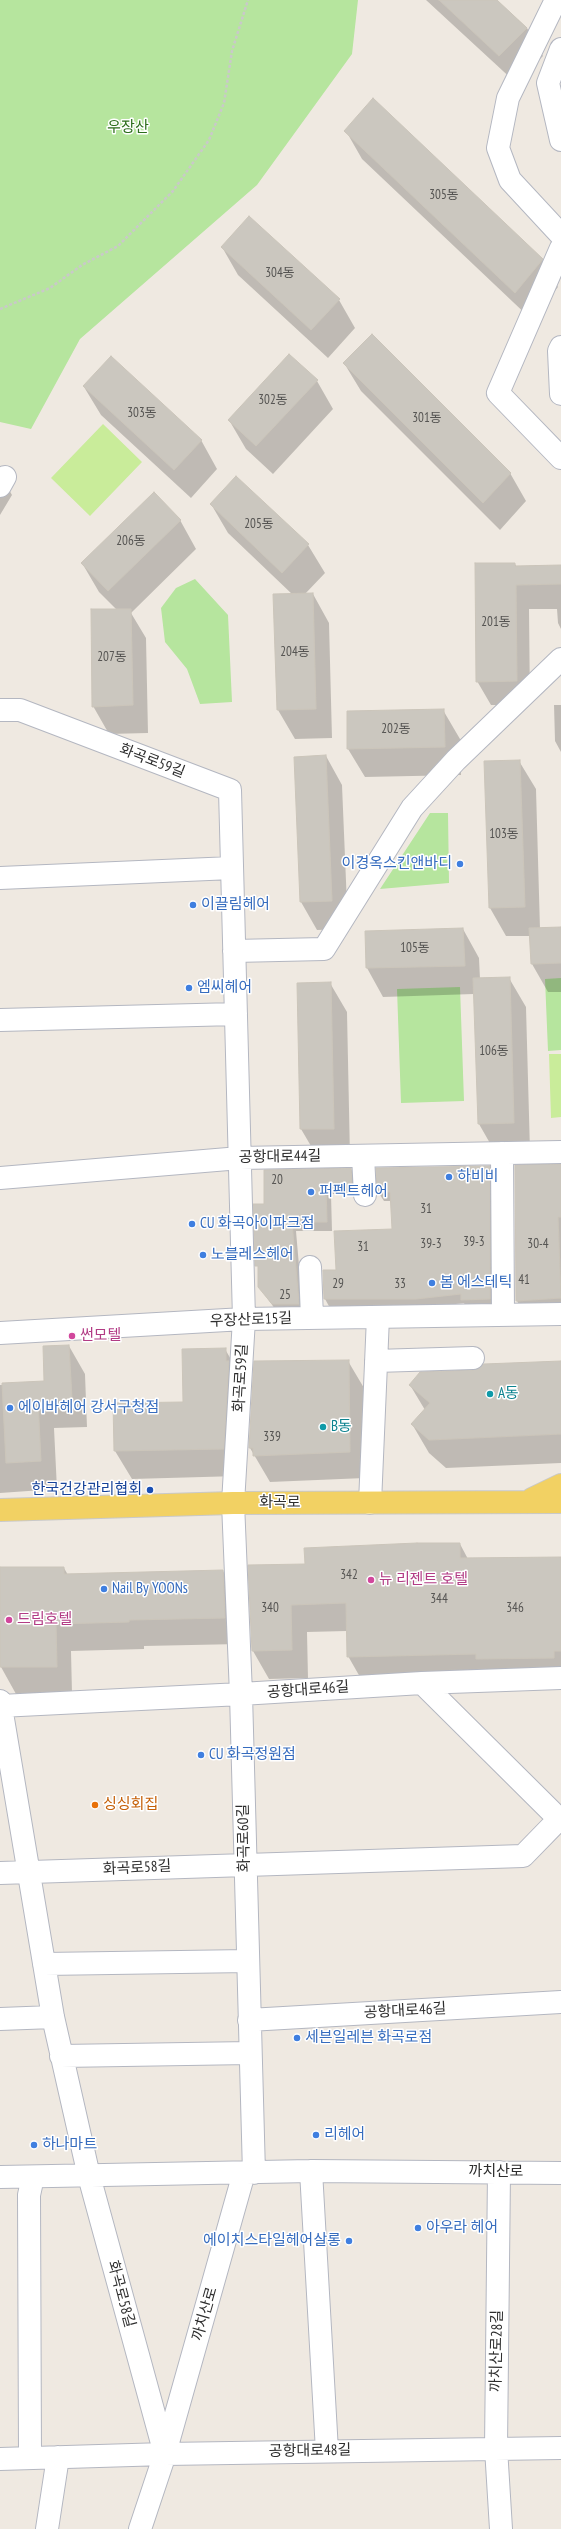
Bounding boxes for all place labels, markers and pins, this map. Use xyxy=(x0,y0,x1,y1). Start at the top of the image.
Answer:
place label: 이경옥스킨앤바디 xyxy=(342,855,452,873)
marker: 이경옥스킨앤바디 xyxy=(455,859,465,869)
place label: 이끌림헤어 xyxy=(201,896,270,914)
marker: 이끌림헤어 xyxy=(188,900,198,910)
place label: 엠씨헤어 xyxy=(197,979,252,997)
marker: 엠씨헤어 xyxy=(184,983,194,993)
place label: 하비비 xyxy=(457,1168,498,1186)
marker: 하비비 xyxy=(444,1172,454,1182)
place label: 퍼펙트헤어 xyxy=(319,1183,388,1201)
marker: 퍼펙트헤어 xyxy=(306,1187,316,1197)
place label: CU 화곡아이파크점 xyxy=(200,1215,314,1233)
marker: CU 화곡아이파크점 xyxy=(187,1219,197,1229)
place label: 노블레스헤어 xyxy=(211,1246,294,1264)
marker: 노블레스헤어 xyxy=(198,1250,208,1260)
place label: 봄 에스테틱 xyxy=(440,1274,512,1292)
marker: 봄 에스테틱 xyxy=(427,1278,437,1288)
place label: 썬모텔 xyxy=(80,1327,121,1345)
marker: 썬모텔 xyxy=(67,1331,77,1341)
place label: A동 xyxy=(498,1385,519,1403)
marker: A동 xyxy=(485,1389,495,1399)
place label: 에이바헤어 강서구청점 xyxy=(18,1399,159,1417)
marker: 에이바헤어 강서구청점 xyxy=(5,1403,15,1413)
place label: B동 xyxy=(331,1418,352,1436)
marker: B동 xyxy=(318,1422,328,1432)
place label: 한국건강관리협회 xyxy=(32,1481,142,1499)
marker: 한국건강관리협회 xyxy=(145,1485,155,1495)
place label: 뉴 리젠트 호텔 xyxy=(379,1571,468,1589)
marker: 뉴 리젠트 호텔 xyxy=(366,1575,376,1585)
place label: Nail By YOONs xyxy=(112,1580,188,1598)
marker: Nail By YOONs xyxy=(99,1584,109,1594)
place label: 드림호텔 xyxy=(17,1611,72,1629)
marker: 드림호텔 xyxy=(4,1615,14,1625)
place label: CU 화곡정원점 xyxy=(209,1746,296,1764)
marker: CU 화곡정원점 xyxy=(196,1750,206,1760)
place label: 싱싱회집 xyxy=(103,1796,158,1814)
marker: 싱싱회집 xyxy=(90,1800,100,1810)
place label: 세븐일레븐 화곡로점 xyxy=(305,2029,432,2047)
marker: 세븐일레븐 화곡로점 xyxy=(292,2033,302,2043)
place label: 리헤어 xyxy=(324,2126,365,2144)
marker: 리헤어 xyxy=(311,2130,321,2140)
place label: 하나마트 xyxy=(42,2136,97,2154)
marker: 하나마트 xyxy=(29,2140,39,2150)
place label: 아우라 헤어 xyxy=(426,2219,498,2237)
marker: 아우라 헤어 xyxy=(413,2223,423,2233)
place label: 에이치스타일헤어살롱 xyxy=(203,2232,341,2250)
marker: 에이치스타일헤어살롱 xyxy=(344,2236,354,2246)

